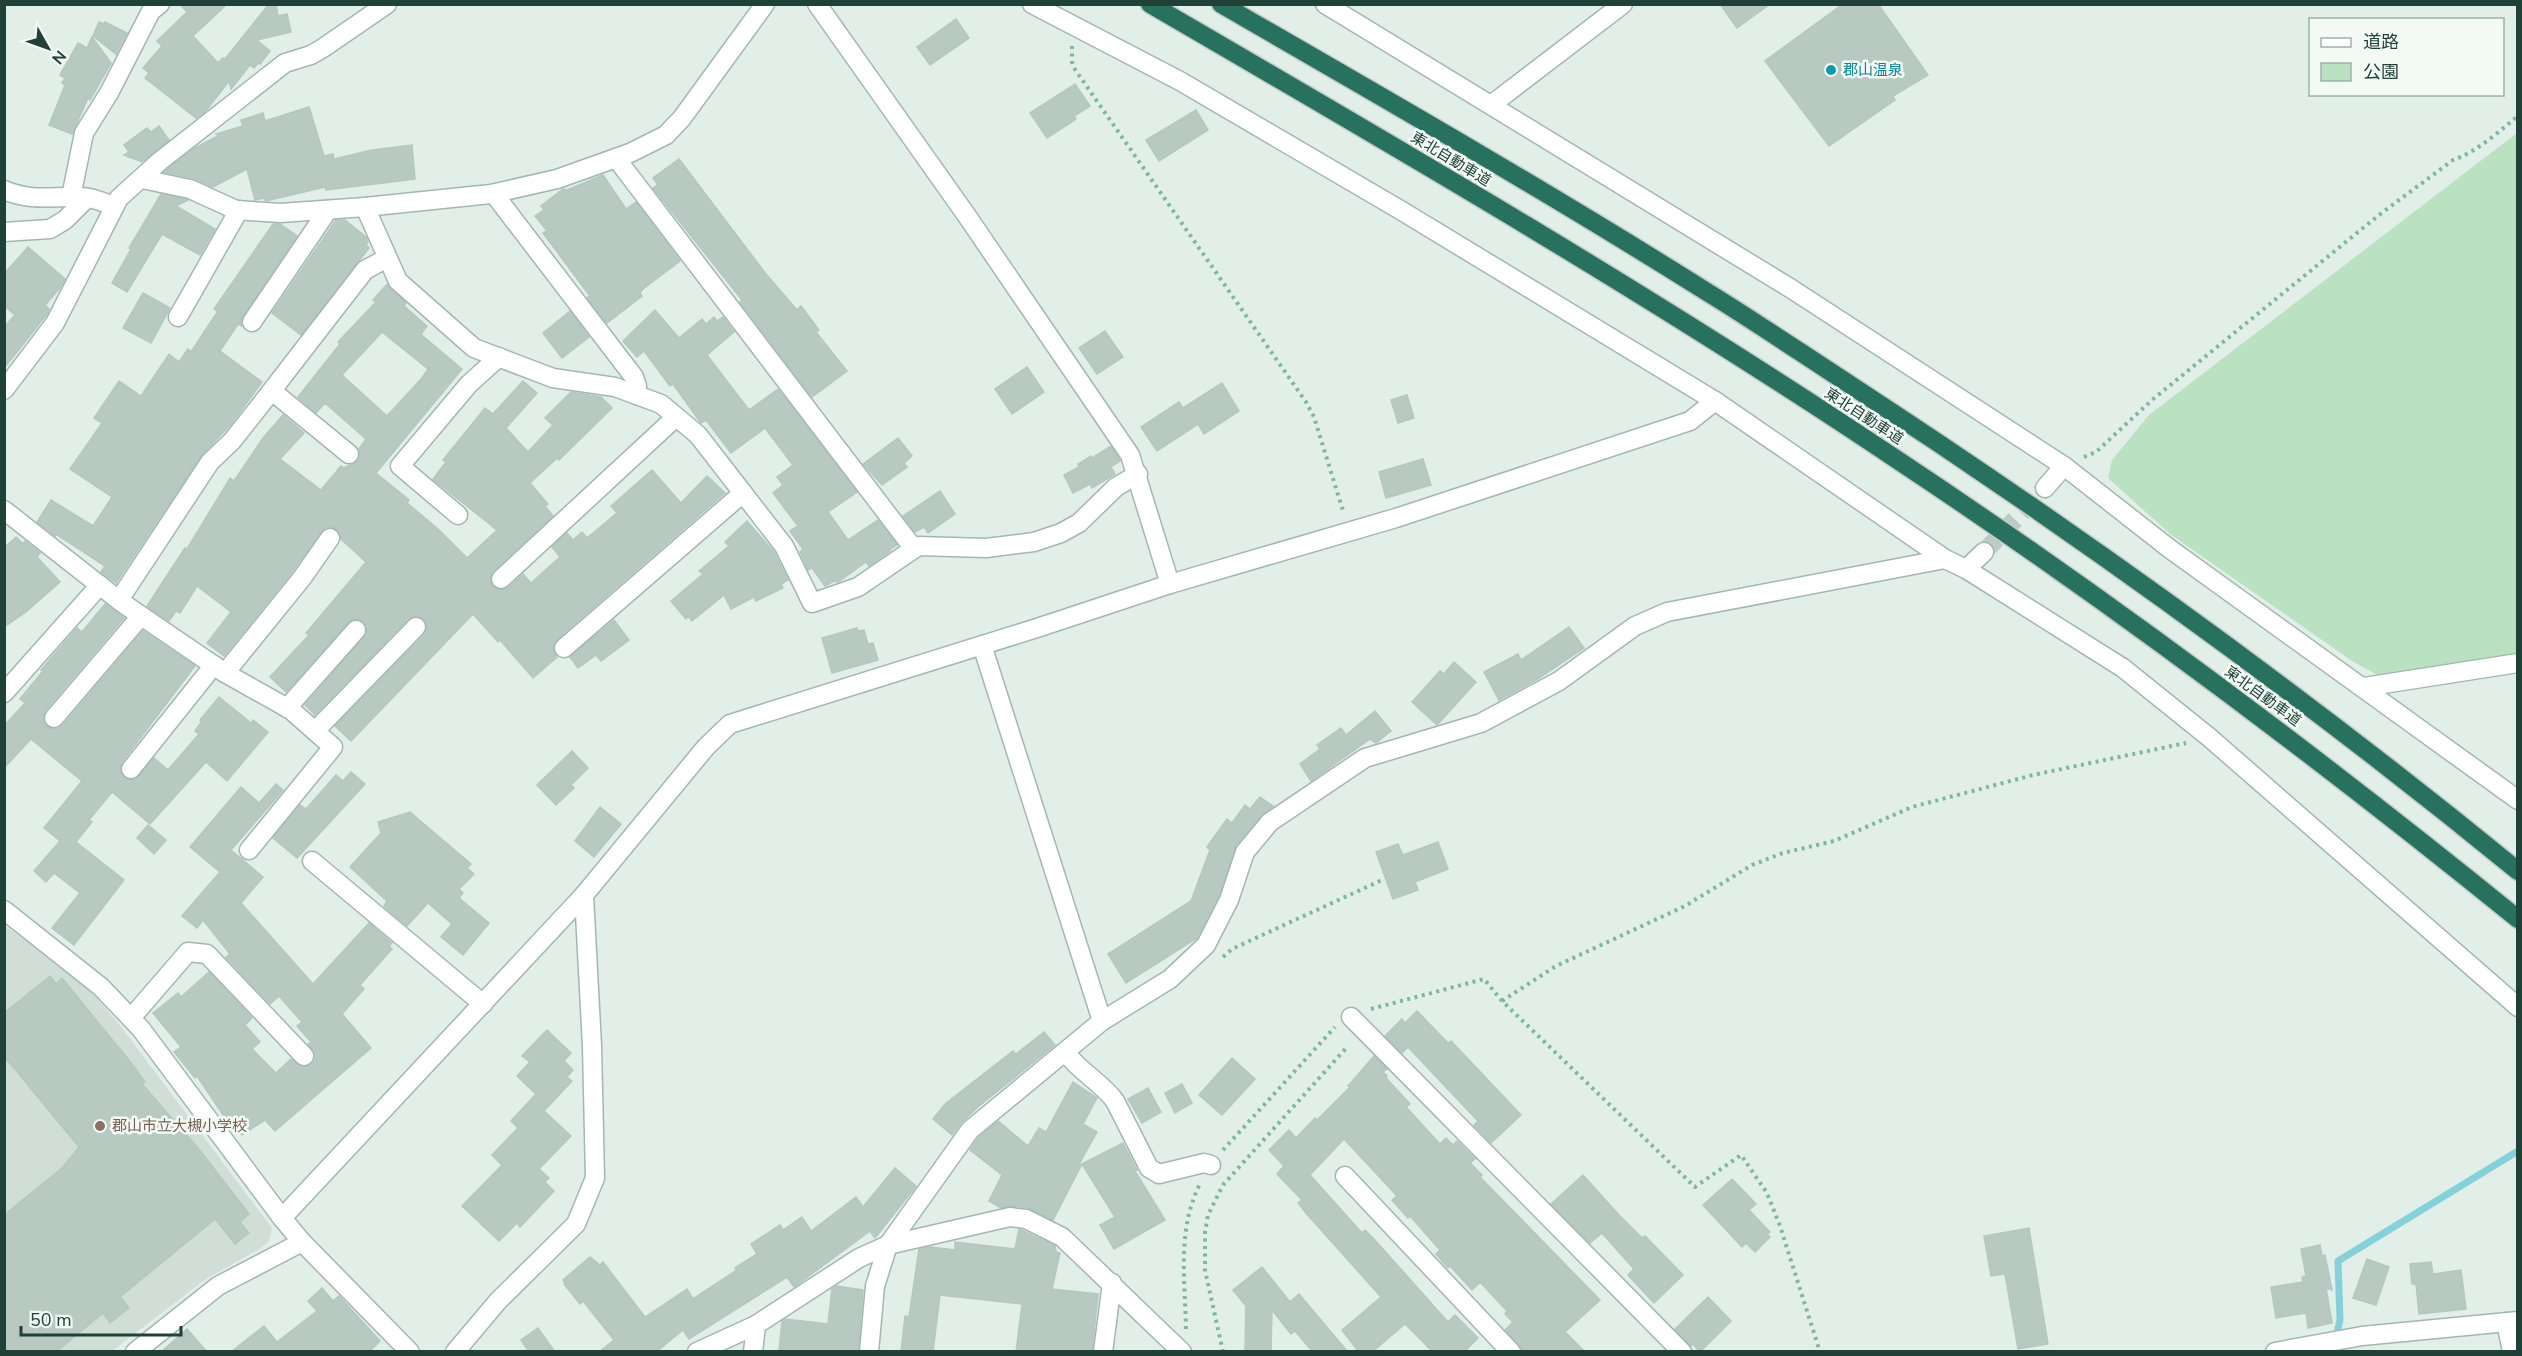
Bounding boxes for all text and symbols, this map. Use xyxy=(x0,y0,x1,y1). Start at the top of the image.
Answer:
north arrow xyxy=(18,18,78,78)
legend xyxy=(2309,18,2504,96)
text: 道路 xyxy=(2363,30,2399,54)
text: N xyxy=(46,45,71,69)
place label: 郡山温泉 xyxy=(1843,60,1903,80)
text: 公園 xyxy=(2363,60,2399,84)
marker: 郡山温泉 xyxy=(1824,63,1838,77)
street label: 東北自動車道 xyxy=(1407,127,1495,191)
street label: 東北自動車道 xyxy=(1821,383,1907,449)
street label: 東北自動車道 xyxy=(2221,661,2305,731)
place label: 郡山市立大槻小学校 xyxy=(112,1116,247,1136)
marker: 郡山市立大槻小学校 xyxy=(93,1119,107,1133)
scale bar xyxy=(21,1299,182,1337)
text: 50 m xyxy=(30,1308,72,1332)

